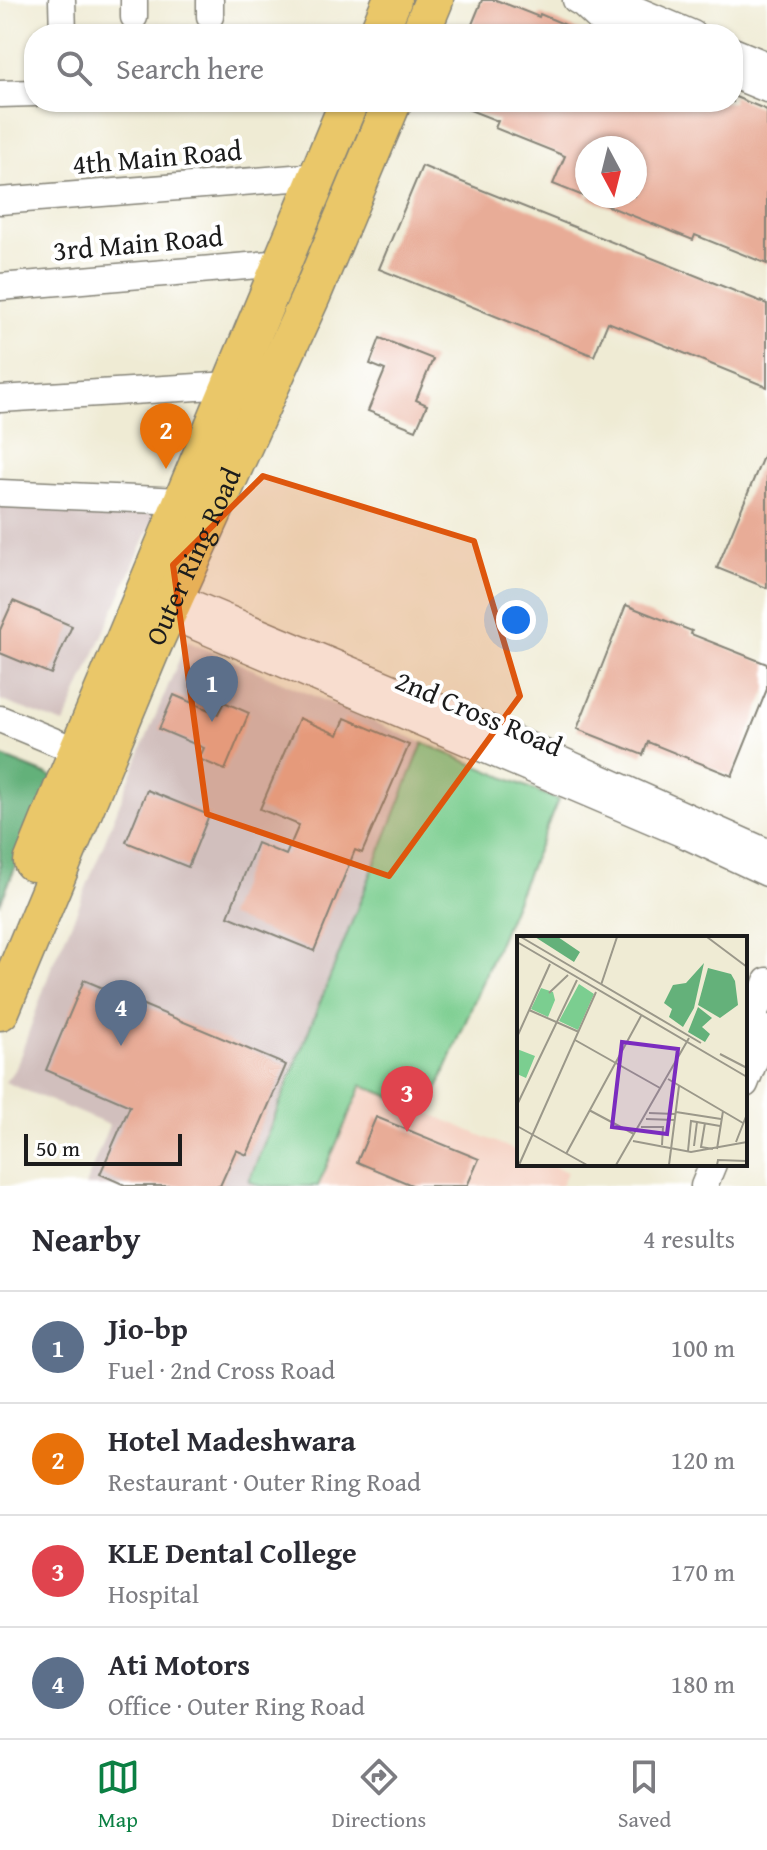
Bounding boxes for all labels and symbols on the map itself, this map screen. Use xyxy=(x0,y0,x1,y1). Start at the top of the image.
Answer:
street label: 4th Main Road xyxy=(71,129,243,184)
north arrow xyxy=(575,136,647,208)
street label: 3rd Main Road xyxy=(51,215,225,270)
pin: 2 xyxy=(140,403,192,469)
street label: Outer Ring Road xyxy=(134,460,251,652)
your location xyxy=(496,600,536,640)
pin: 1 xyxy=(186,656,238,722)
street label: 2nd Cross Road xyxy=(389,659,569,766)
inset map xyxy=(517,936,747,1166)
pin: 4 xyxy=(95,980,147,1046)
pin: 3 xyxy=(381,1066,433,1132)
scale bar xyxy=(24,1130,182,1166)

